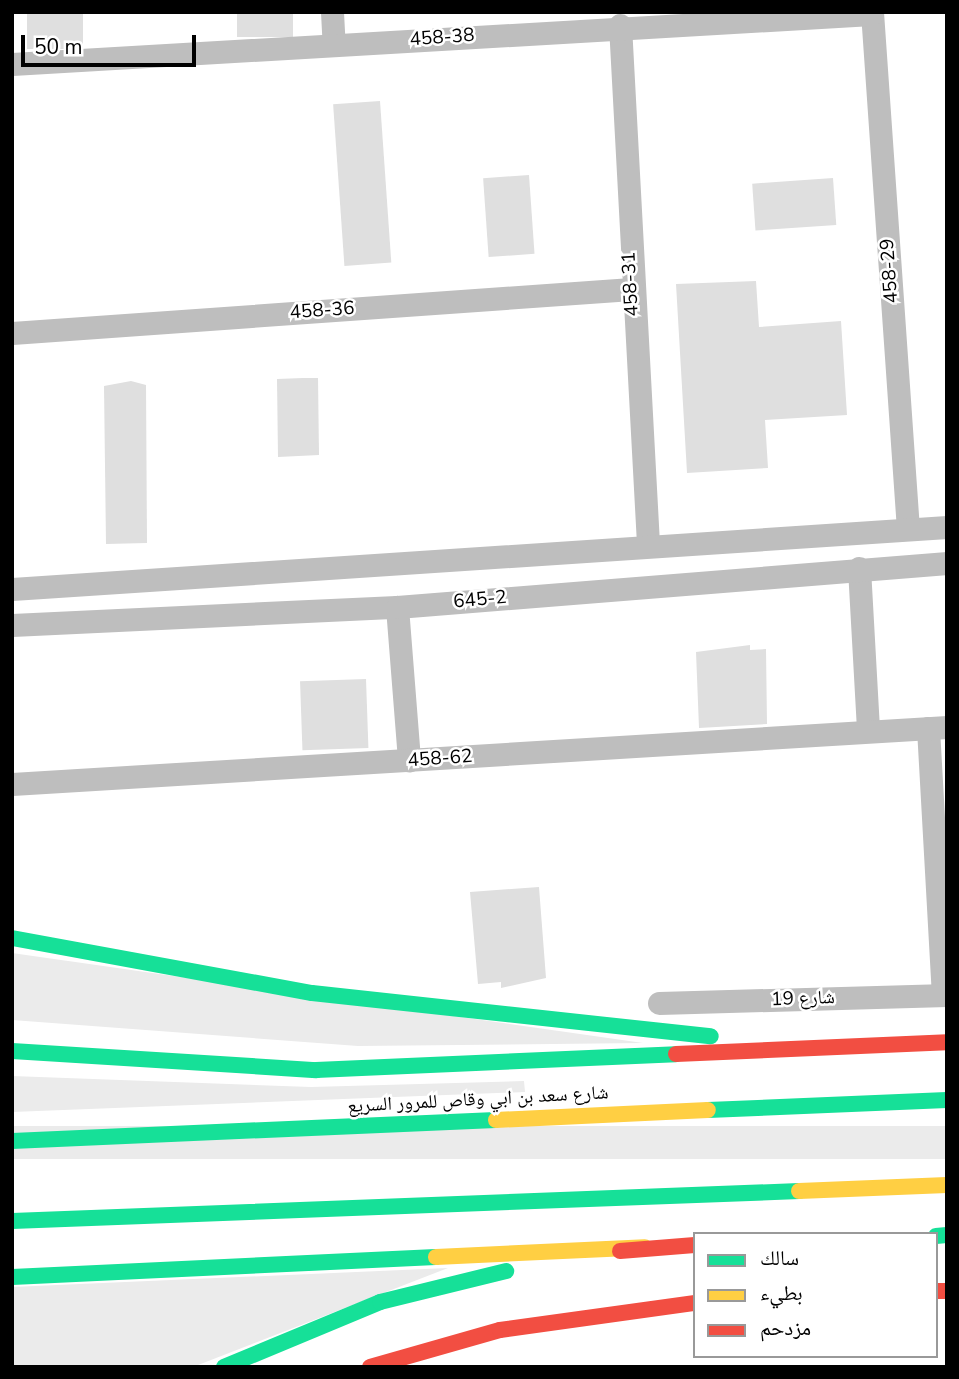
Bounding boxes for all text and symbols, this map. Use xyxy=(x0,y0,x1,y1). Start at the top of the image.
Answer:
scale bar xyxy=(24,21,200,65)
street label: 458-38 xyxy=(409,24,475,52)
text: 50 m xyxy=(34,33,83,61)
street label: 458-29 xyxy=(876,238,904,304)
street label: 458-31 xyxy=(618,251,644,317)
street label: 458-36 xyxy=(289,297,355,325)
street label: 645-2 xyxy=(452,586,508,614)
street label: 458-62 xyxy=(407,745,473,773)
street label: شارع 19 xyxy=(771,986,835,1012)
street label: شارع سعد بن ابي وقاص للمرور السريع xyxy=(347,1082,609,1118)
legend xyxy=(693,1232,938,1358)
text: سالك xyxy=(760,1244,799,1272)
text: بطيء xyxy=(760,1279,803,1307)
text: مزدحم xyxy=(760,1314,811,1342)

